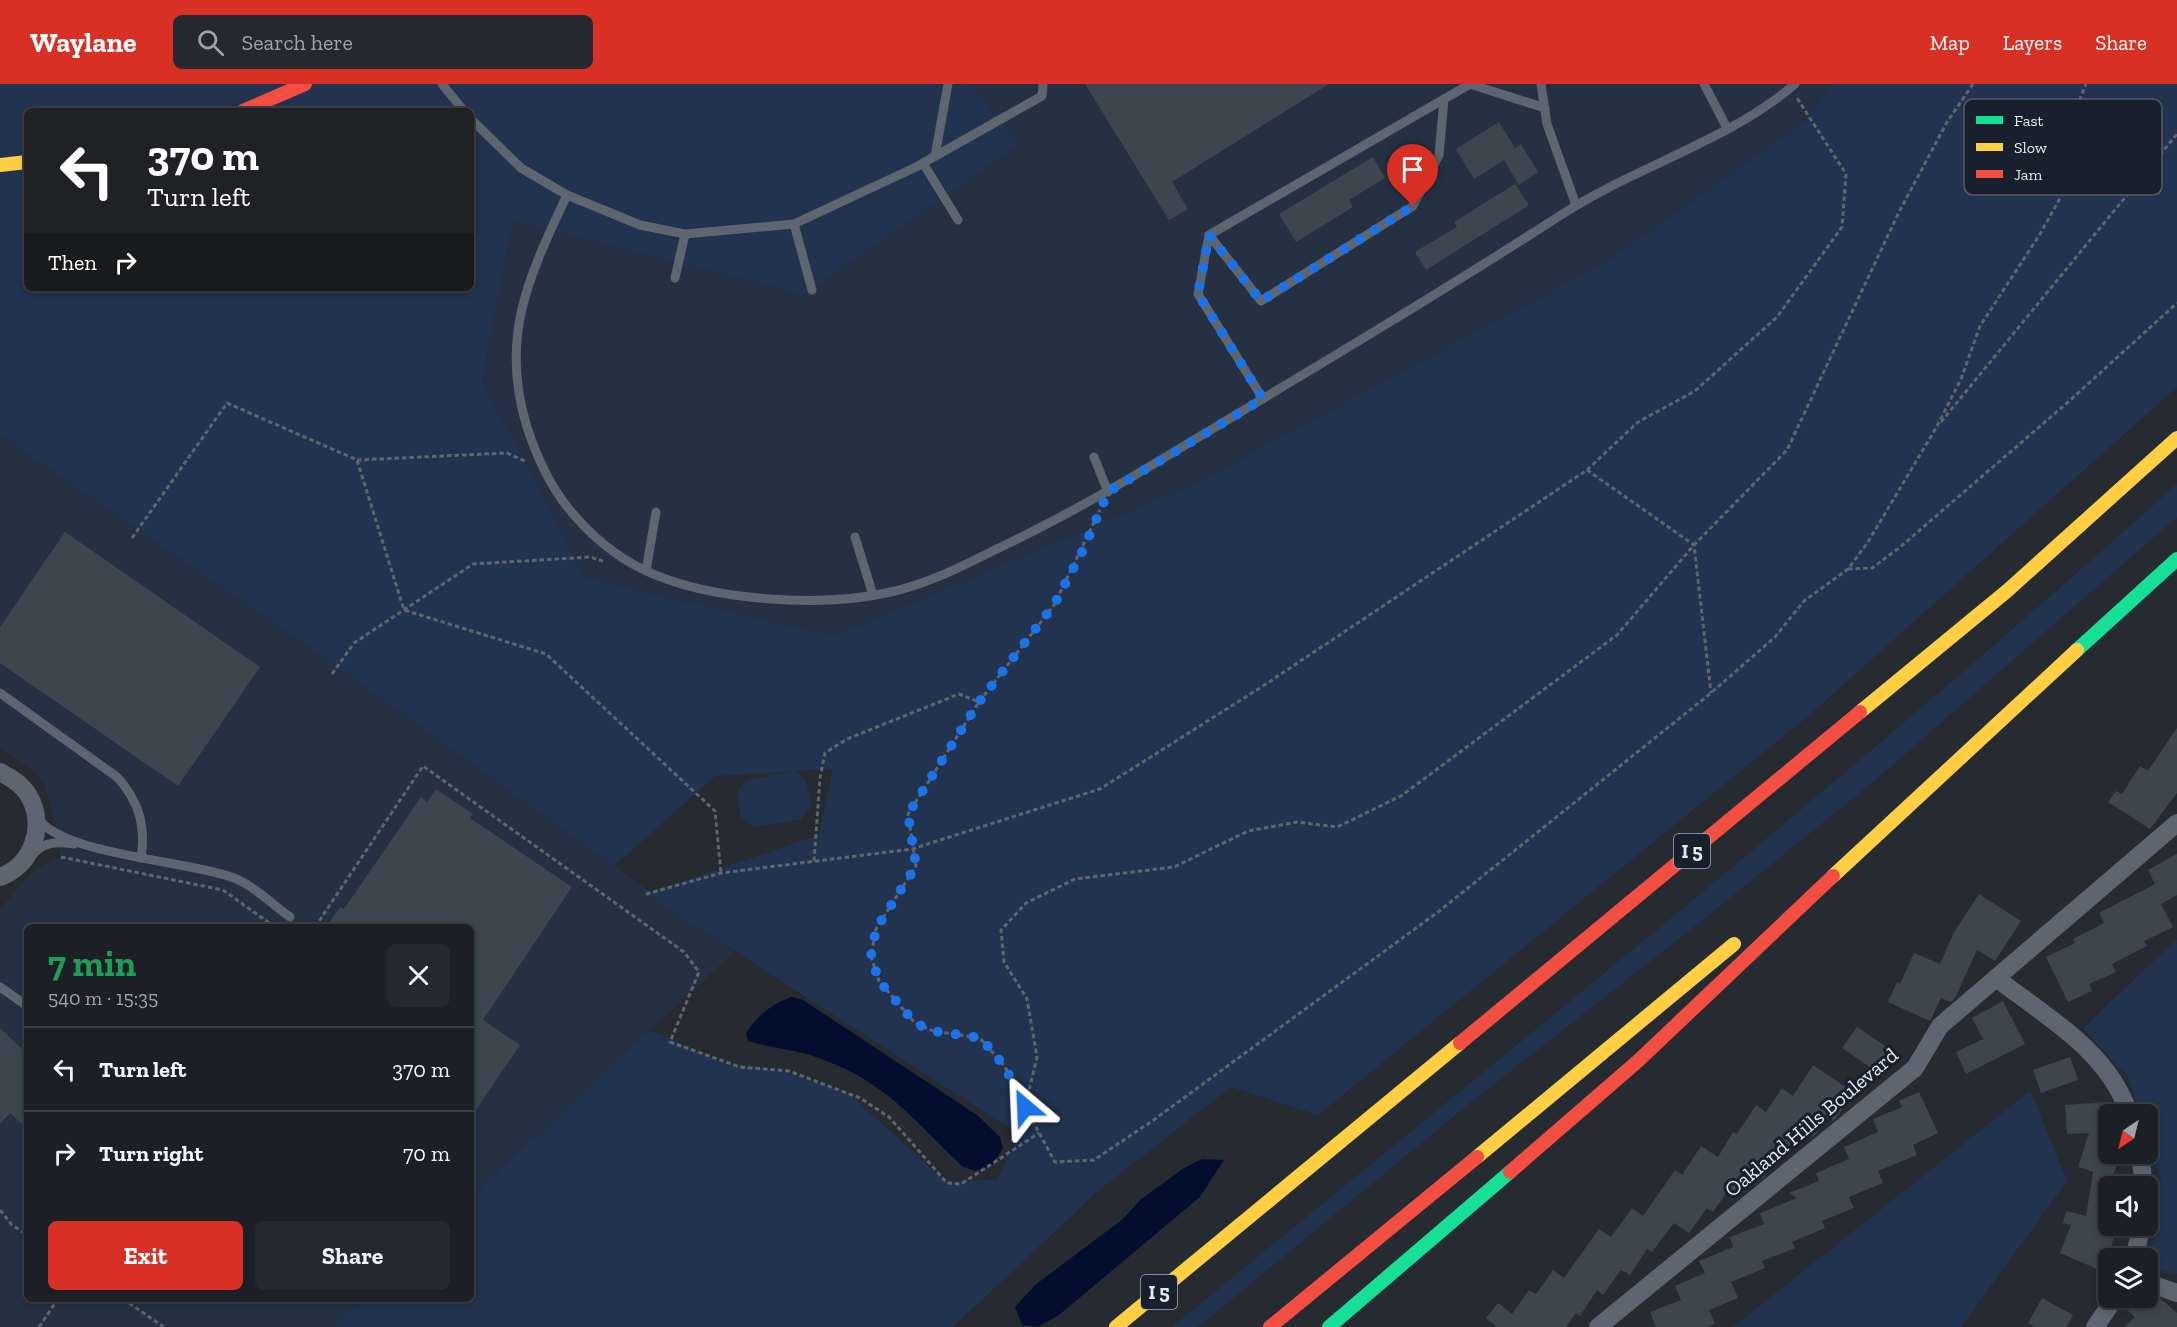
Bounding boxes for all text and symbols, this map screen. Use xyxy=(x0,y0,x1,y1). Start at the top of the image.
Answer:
search box xyxy=(173,15,593,69)
text: Waylane xyxy=(30,26,137,59)
icon: search xyxy=(194,26,227,59)
text: Search here xyxy=(242,29,353,56)
text: Map xyxy=(1930,30,1970,55)
text: Layers xyxy=(2003,30,2062,55)
text: Share xyxy=(2095,30,2147,55)
legend xyxy=(1964,99,2162,195)
text: Fast xyxy=(2014,111,2043,130)
text: 370 m xyxy=(147,130,259,181)
icon: left xyxy=(48,132,126,210)
text: Slow xyxy=(2014,138,2048,157)
pin xyxy=(1387,144,1438,206)
icon: arrive xyxy=(1396,153,1429,186)
text: Jam xyxy=(2014,165,2043,184)
text: Turn left xyxy=(147,181,250,213)
icon: right xyxy=(109,246,142,279)
text: Then xyxy=(48,249,97,276)
road number: I 5 xyxy=(1674,834,1710,868)
text: 7 min xyxy=(48,942,136,985)
button: close xyxy=(387,944,450,1007)
text: 540 m · 15:35 xyxy=(48,986,158,1010)
street label: Oakland Hills Boulevard xyxy=(1719,1042,1903,1202)
icon: left xyxy=(48,1053,81,1086)
text: Turn left xyxy=(99,1056,186,1083)
text: 370 m xyxy=(392,1056,450,1083)
position arrow xyxy=(993,1075,1057,1139)
north arrow xyxy=(2098,1104,2158,1164)
map controls xyxy=(2098,1104,2158,1308)
icon: right xyxy=(48,1137,81,1170)
text: Turn right xyxy=(99,1140,203,1167)
text: 70 m xyxy=(403,1140,450,1167)
button: sound xyxy=(2098,1176,2158,1236)
button: Exit xyxy=(48,1221,243,1290)
button: Share xyxy=(255,1221,450,1290)
button: layers xyxy=(2098,1248,2158,1308)
road number: I 5 xyxy=(1141,1275,1177,1309)

